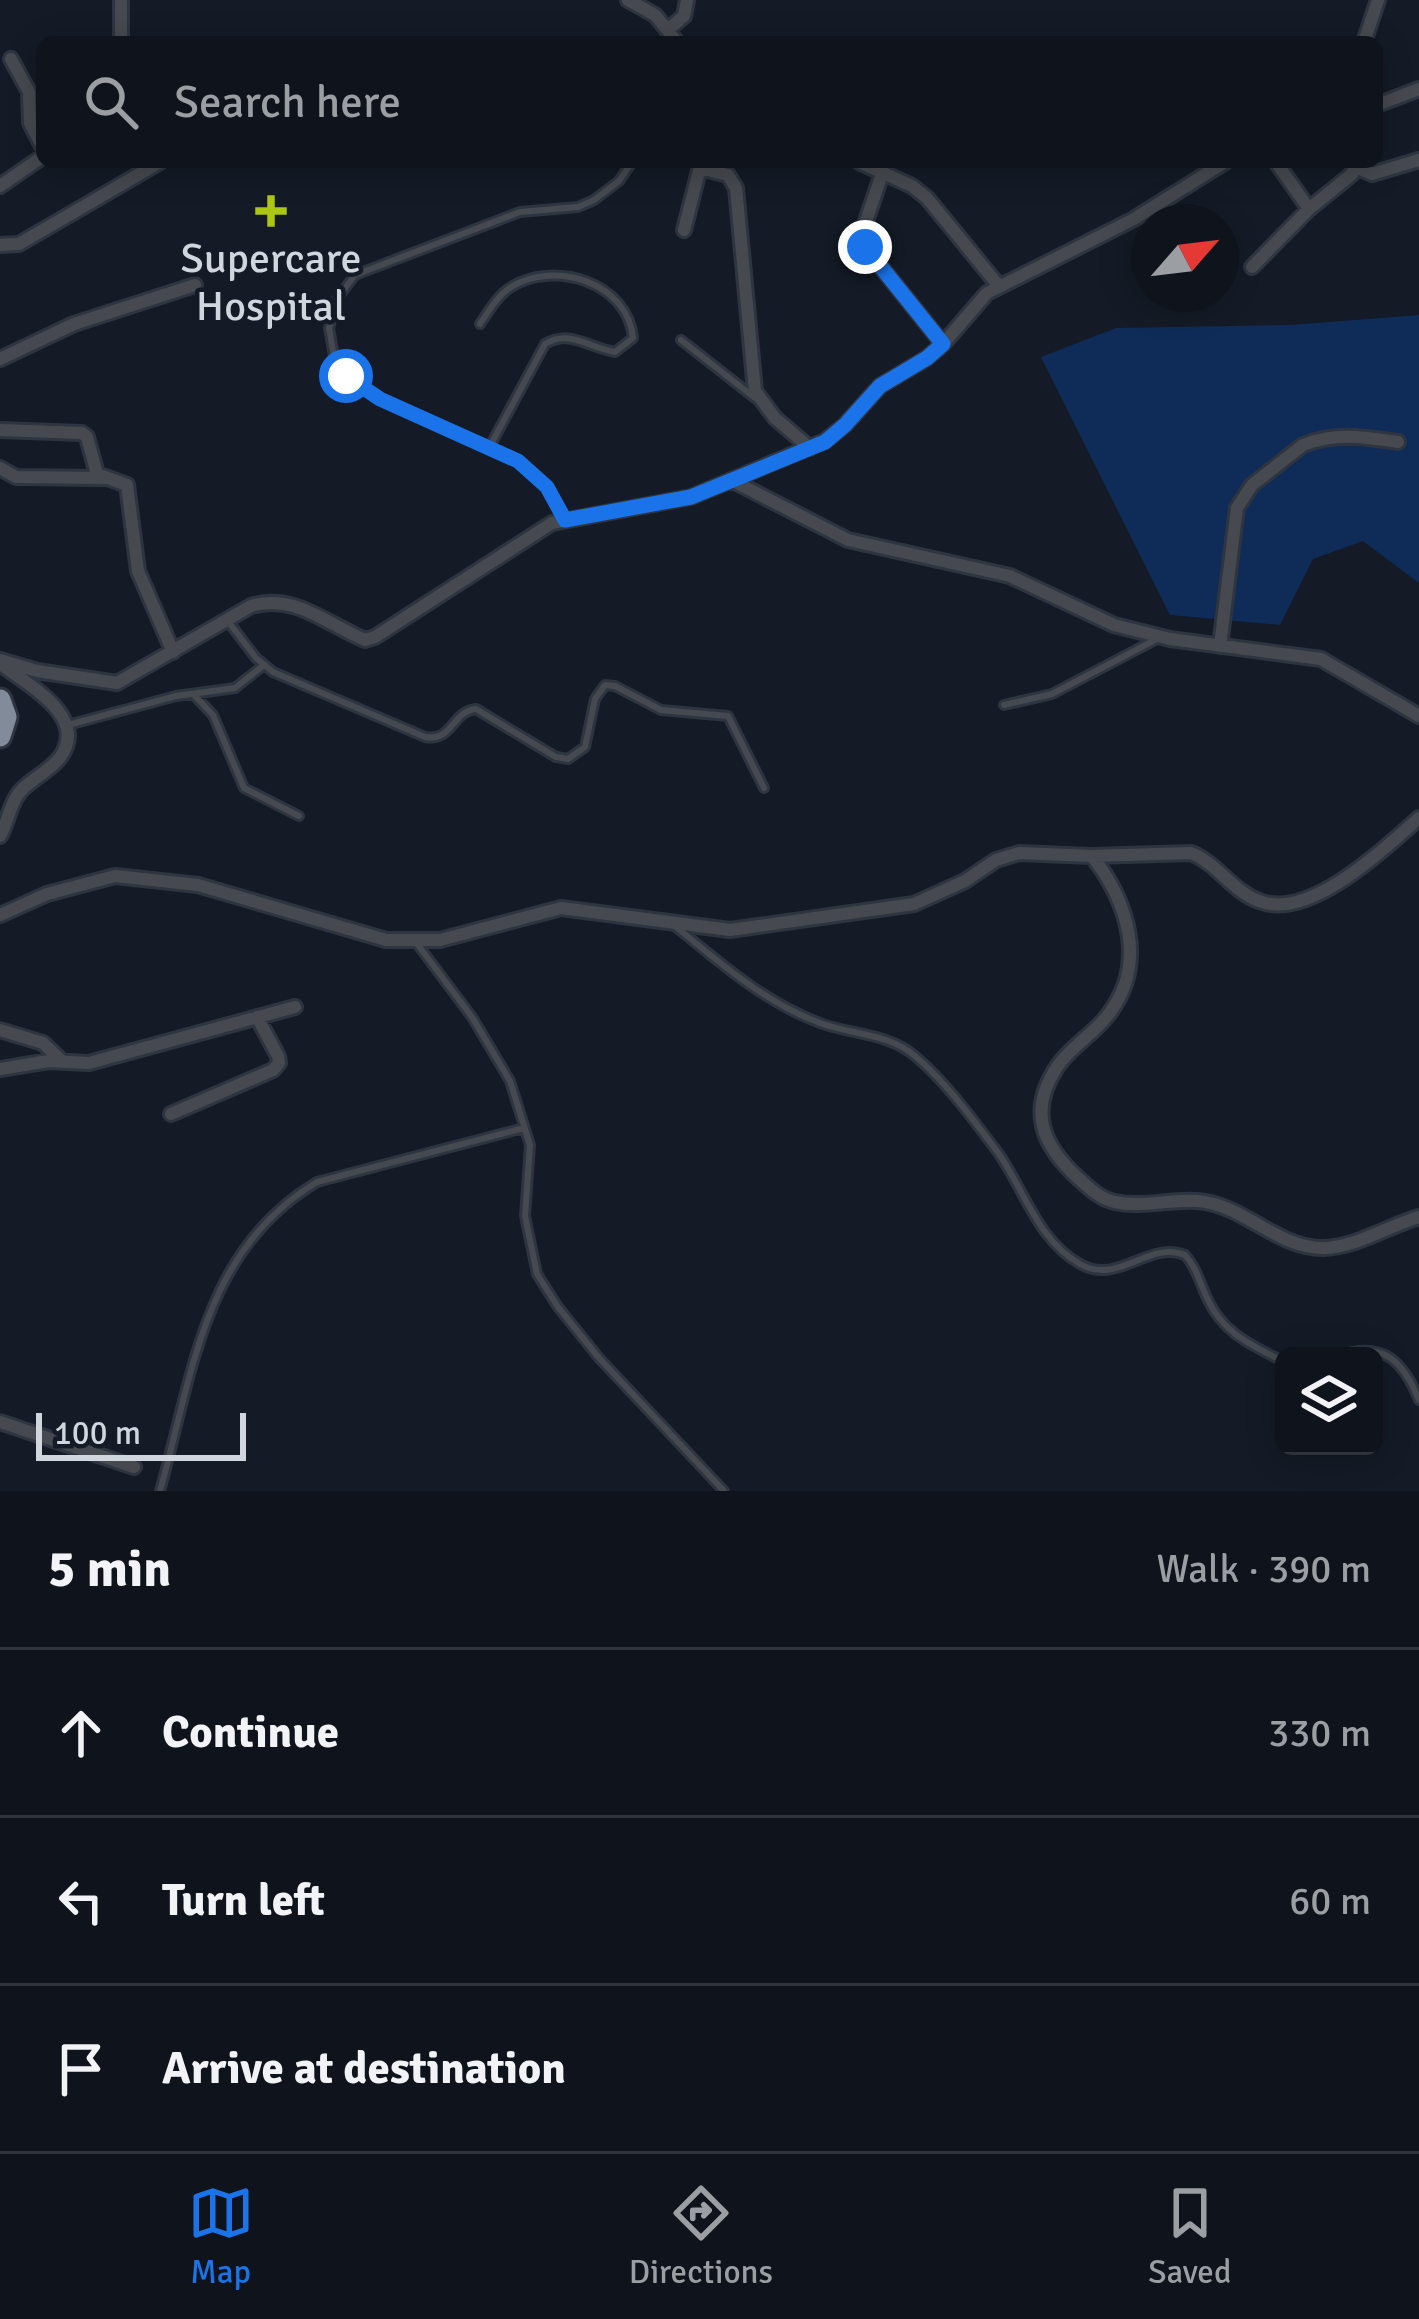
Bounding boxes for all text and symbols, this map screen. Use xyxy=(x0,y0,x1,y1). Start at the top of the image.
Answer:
search box xyxy=(36,36,1383,168)
icon: search xyxy=(78,69,144,135)
text: Search here xyxy=(174,75,401,130)
marker: Supercare Hospital xyxy=(255,195,287,227)
north arrow xyxy=(1131,204,1239,312)
route end xyxy=(838,220,892,274)
place label: Supercare Hospital xyxy=(180,233,362,332)
route start xyxy=(319,349,373,403)
map controls xyxy=(1275,1347,1383,1455)
button: layers xyxy=(1275,1347,1383,1455)
scale bar xyxy=(36,1407,246,1460)
text: 100 m xyxy=(54,1413,141,1454)
text: 5 min xyxy=(48,1538,171,1601)
text: Walk · 390 m xyxy=(1157,1545,1371,1593)
icon: ahead xyxy=(48,1700,114,1766)
text: Continue xyxy=(162,1705,339,1760)
text: 330 m xyxy=(1268,1709,1371,1757)
icon: left xyxy=(48,1868,114,1934)
text: Turn left xyxy=(162,1873,325,1928)
text: 60 m xyxy=(1289,1877,1371,1925)
icon: arrive xyxy=(48,2036,114,2102)
text: Arrive at destination xyxy=(162,2041,566,2096)
tab: Map xyxy=(188,2180,254,2293)
tab: Directions xyxy=(629,2180,773,2293)
tab: Saved xyxy=(1148,2180,1231,2293)

